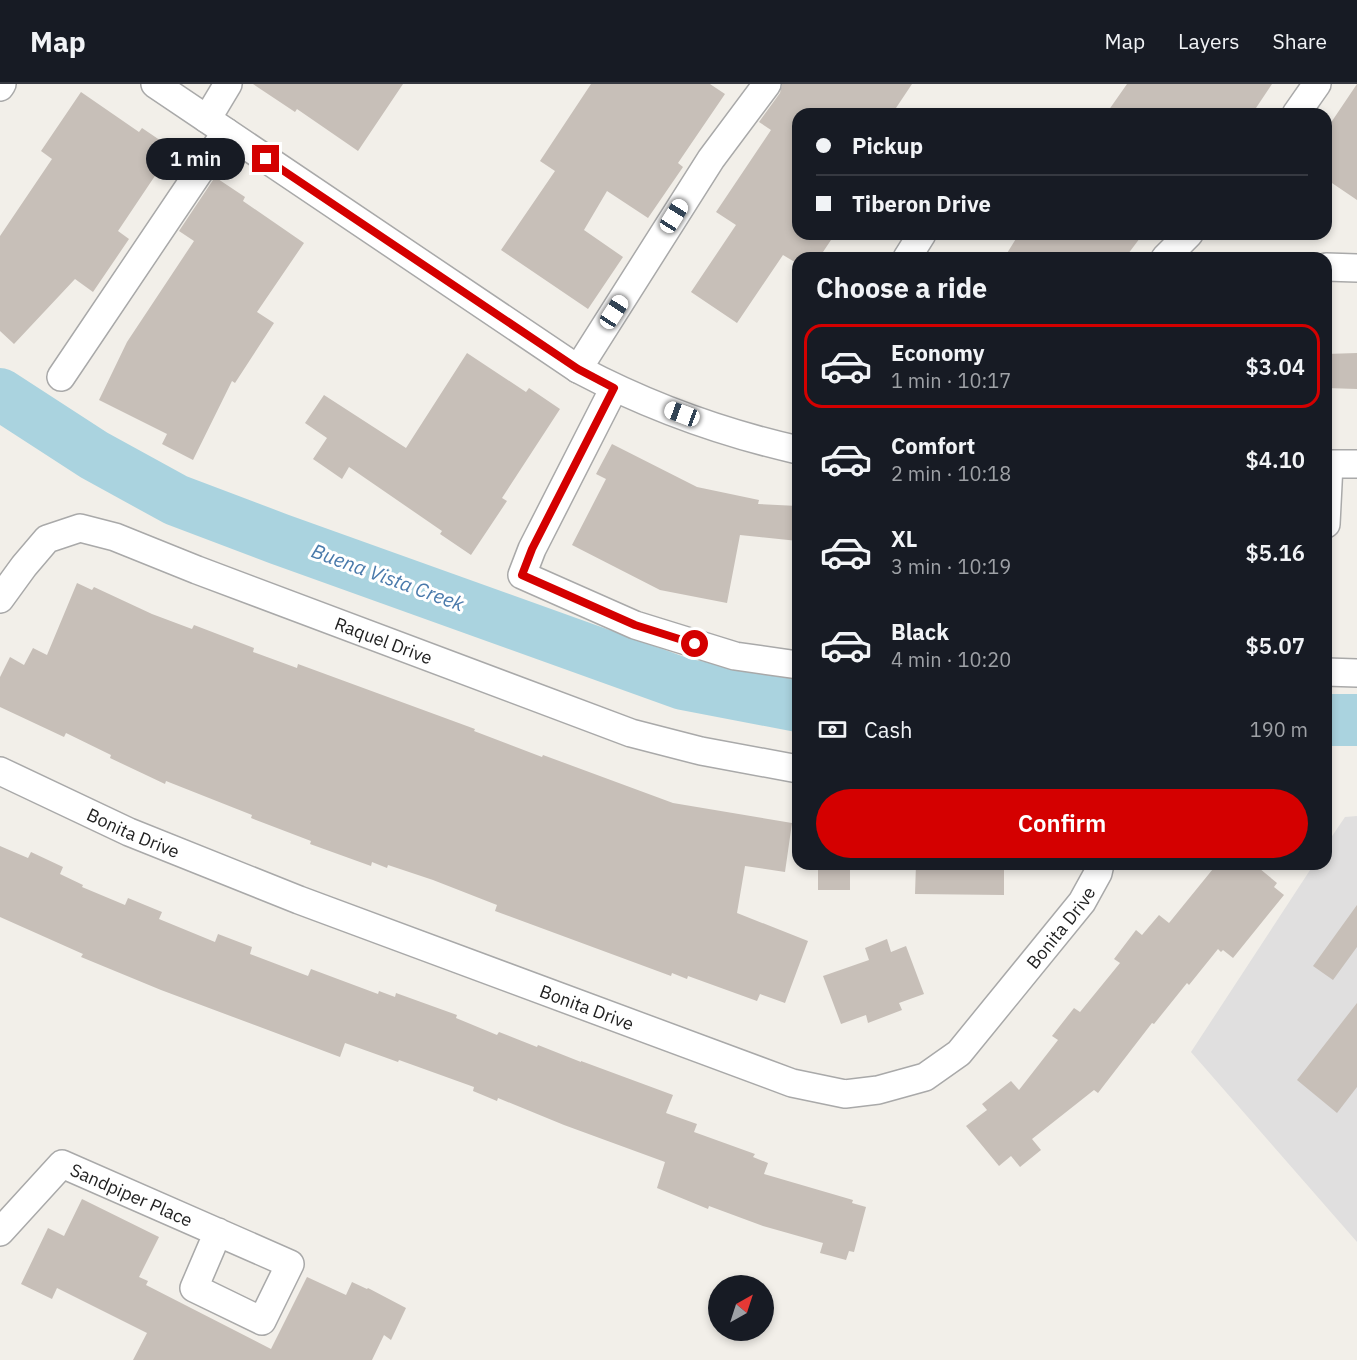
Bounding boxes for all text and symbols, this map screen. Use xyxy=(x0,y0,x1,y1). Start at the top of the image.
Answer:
text: Map xyxy=(30,23,86,60)
text: Map xyxy=(1105,27,1145,55)
text: Layers xyxy=(1178,27,1240,55)
text: Share xyxy=(1273,27,1327,55)
text: Pickup xyxy=(852,131,923,160)
callout: 1 min xyxy=(146,138,245,180)
text: 1 min xyxy=(170,145,221,172)
route end xyxy=(252,145,279,172)
text: Tiberon Drive xyxy=(852,189,991,218)
car xyxy=(657,196,691,236)
text: Choose a ride xyxy=(816,270,987,305)
car xyxy=(597,292,631,332)
text: Economy xyxy=(891,338,985,367)
icon: car xyxy=(819,339,873,393)
text: $3.04 xyxy=(1246,352,1305,381)
text: 1 min · 10:17 xyxy=(891,367,1011,394)
car xyxy=(662,399,702,429)
text: Comfort xyxy=(891,431,975,460)
icon: car xyxy=(819,432,873,486)
text: $4.10 xyxy=(1246,445,1305,474)
text: 2 min · 10:18 xyxy=(891,460,1011,487)
text: XL xyxy=(891,524,917,553)
icon: car xyxy=(819,525,873,579)
water label: Buena Vista Creek xyxy=(308,537,469,617)
text: $5.16 xyxy=(1246,538,1305,567)
text: 3 min · 10:19 xyxy=(891,553,1011,580)
street label: Raquel Drive xyxy=(332,611,436,669)
text: Black xyxy=(891,617,949,646)
icon: car xyxy=(819,618,873,672)
route start xyxy=(681,630,708,657)
text: $5.07 xyxy=(1246,631,1305,660)
text: 4 min · 10:20 xyxy=(891,646,1011,673)
icon: cash xyxy=(816,713,849,746)
text: Cash xyxy=(864,715,913,744)
text: 190 m xyxy=(1250,716,1308,743)
button: Confirm xyxy=(816,789,1308,858)
street label: Bonita Drive xyxy=(83,802,183,863)
street label: Bonita Drive xyxy=(1021,882,1100,973)
street label: Bonita Drive xyxy=(537,979,637,1035)
street label: Sandpiper Place xyxy=(67,1158,196,1231)
north arrow xyxy=(708,1275,774,1341)
map controls xyxy=(708,1275,774,1341)

